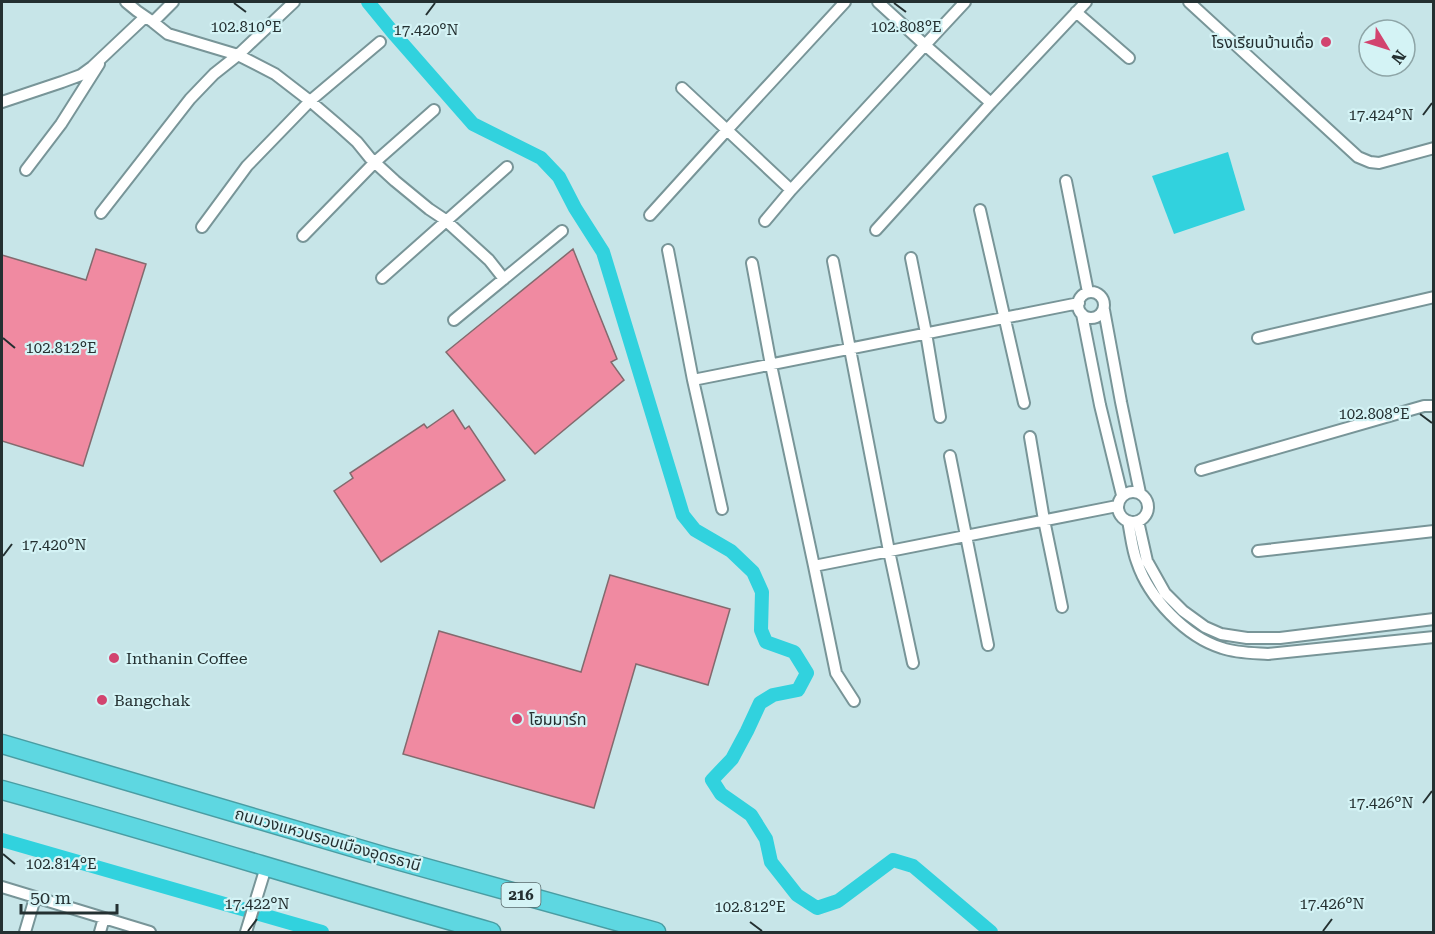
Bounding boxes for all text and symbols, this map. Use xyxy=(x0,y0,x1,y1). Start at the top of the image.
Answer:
text: 102.810°E xyxy=(210,18,282,36)
text: 102.808°E xyxy=(870,18,942,36)
north arrow xyxy=(1357,18,1417,78)
text: 17.420°N xyxy=(393,21,459,39)
place label: โรงเรียนบ้านเดื่อ xyxy=(1212,31,1314,52)
marker: โรงเรียนบ้านเดื่อ xyxy=(1319,35,1333,49)
text: N xyxy=(1387,46,1410,68)
text: 17.424°N xyxy=(1348,106,1414,124)
text: 102.812°E xyxy=(25,339,97,357)
text: 102.808°E xyxy=(1338,405,1410,423)
text: 17.420°N xyxy=(21,536,87,554)
place label: Inthanin Coffee xyxy=(126,649,248,668)
marker: Inthanin Coffee xyxy=(107,651,121,665)
place label: Bangchak xyxy=(114,691,190,710)
marker: Bangchak xyxy=(95,693,109,707)
place label: โฮมมาร์ท xyxy=(529,710,586,729)
marker: โฮมมาร์ท xyxy=(510,712,524,726)
text: 17.426°N xyxy=(1348,794,1414,812)
street label: ถนนวงแหวนรอบเมืองอุดรธานี xyxy=(233,804,423,875)
text: 102.814°E xyxy=(25,855,97,873)
scale bar xyxy=(21,877,117,915)
road number: 216 xyxy=(502,883,540,907)
text: 50 m xyxy=(30,887,71,908)
text: 17.422°N xyxy=(224,895,290,913)
text: 17.426°N xyxy=(1299,895,1365,913)
text: 102.812°E xyxy=(714,898,786,916)

